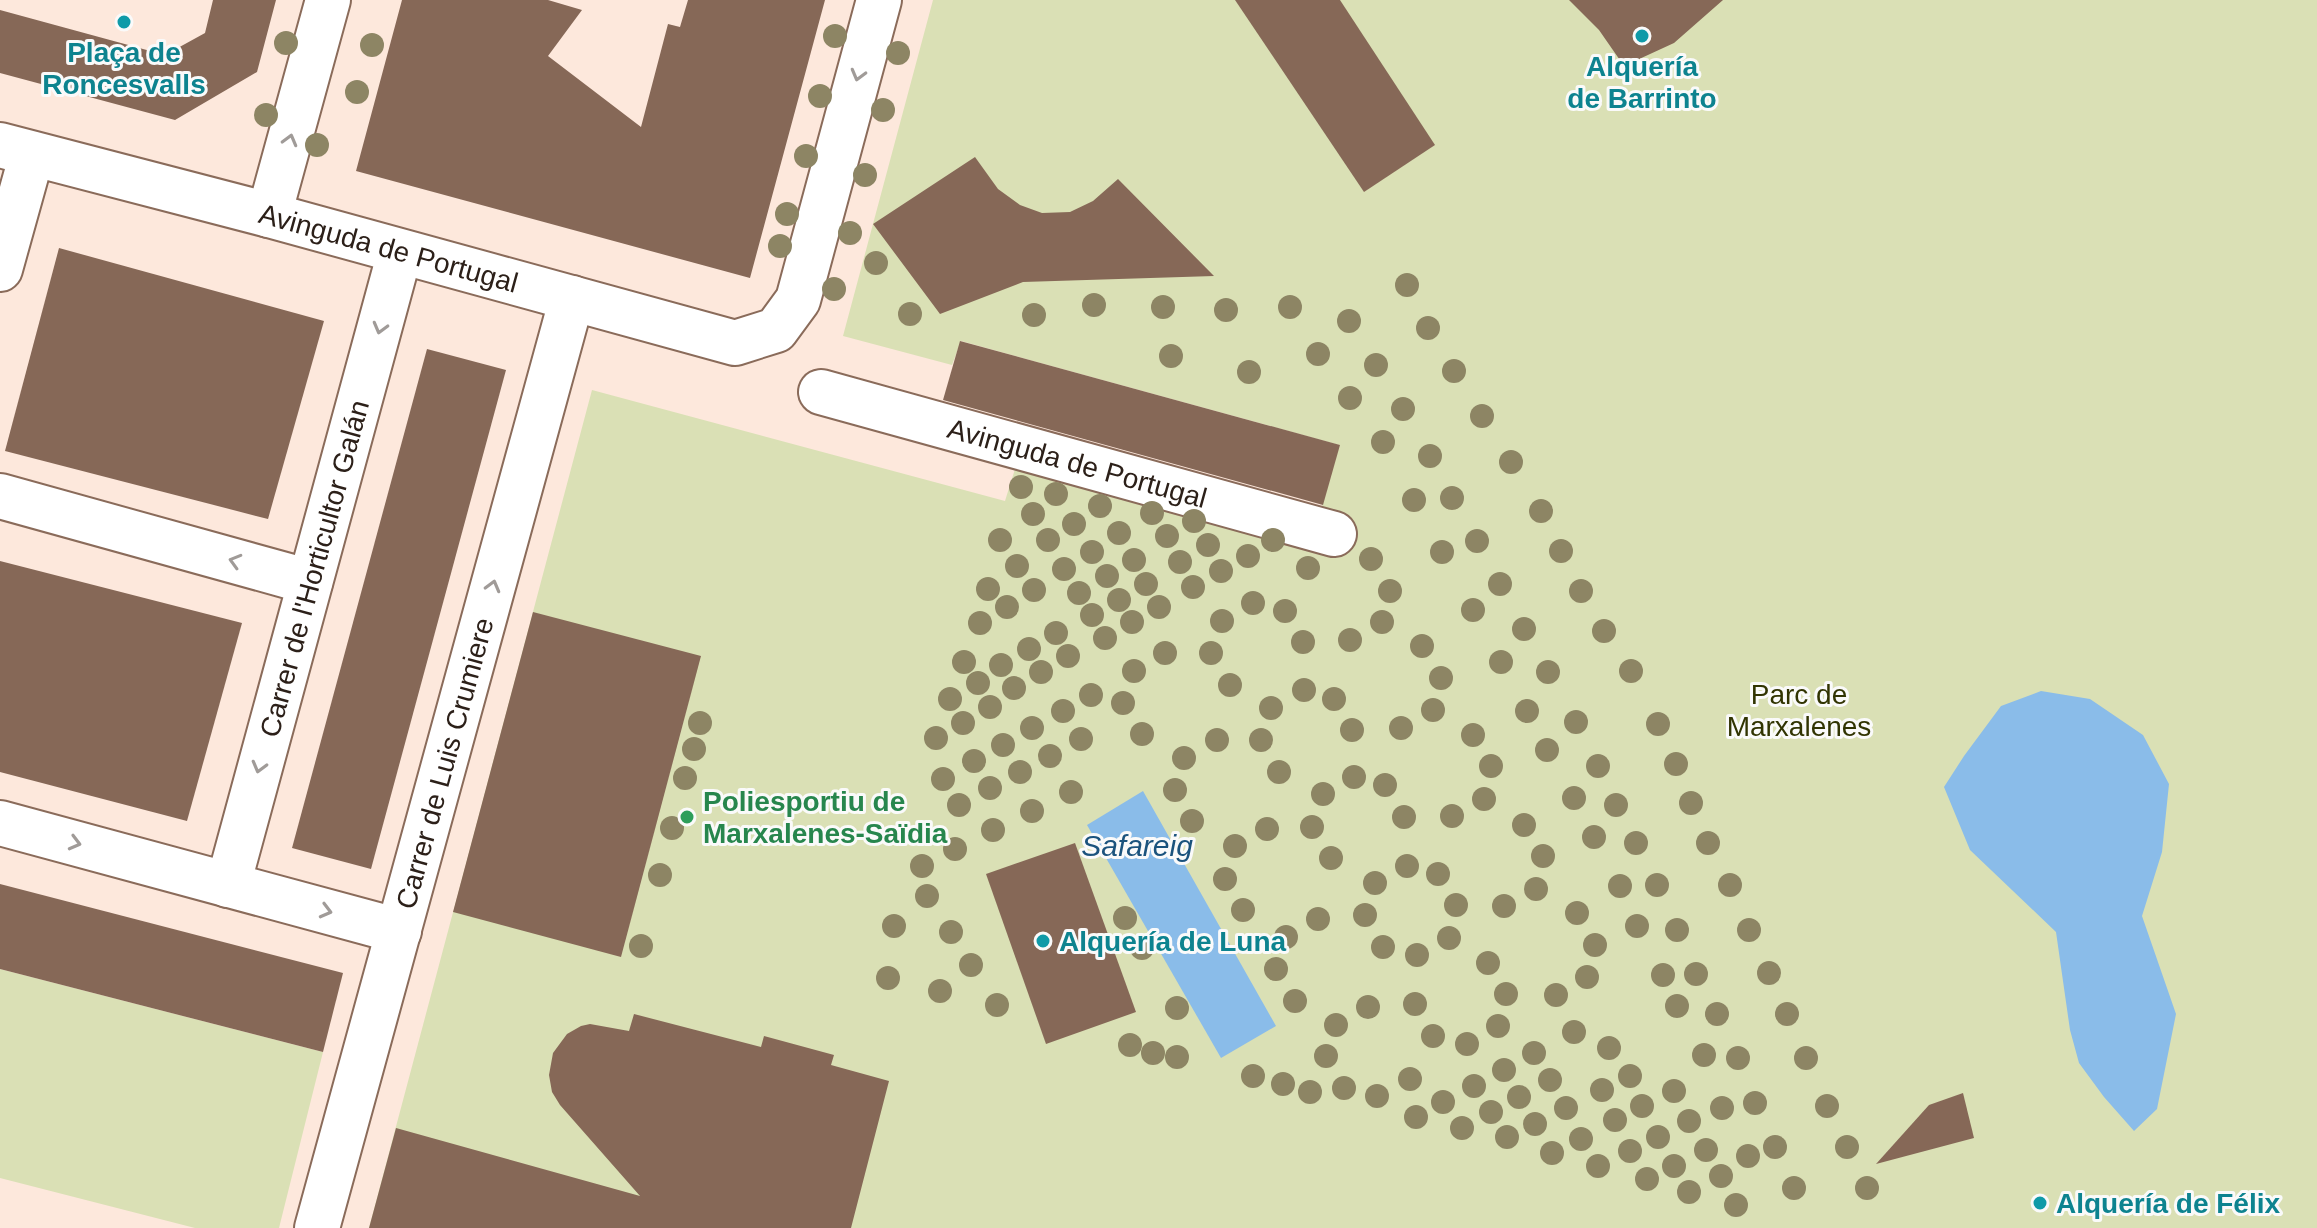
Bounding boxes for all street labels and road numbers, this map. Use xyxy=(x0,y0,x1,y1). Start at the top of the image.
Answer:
street label: Avinguda de Portugal xyxy=(256,198,521,299)
street label: Carrer de l'Horticultor Galán xyxy=(254,397,375,741)
street label: Avinguda de Portugal xyxy=(944,413,1210,514)
street label: Carrer de Luis Crumiere xyxy=(390,614,500,912)

